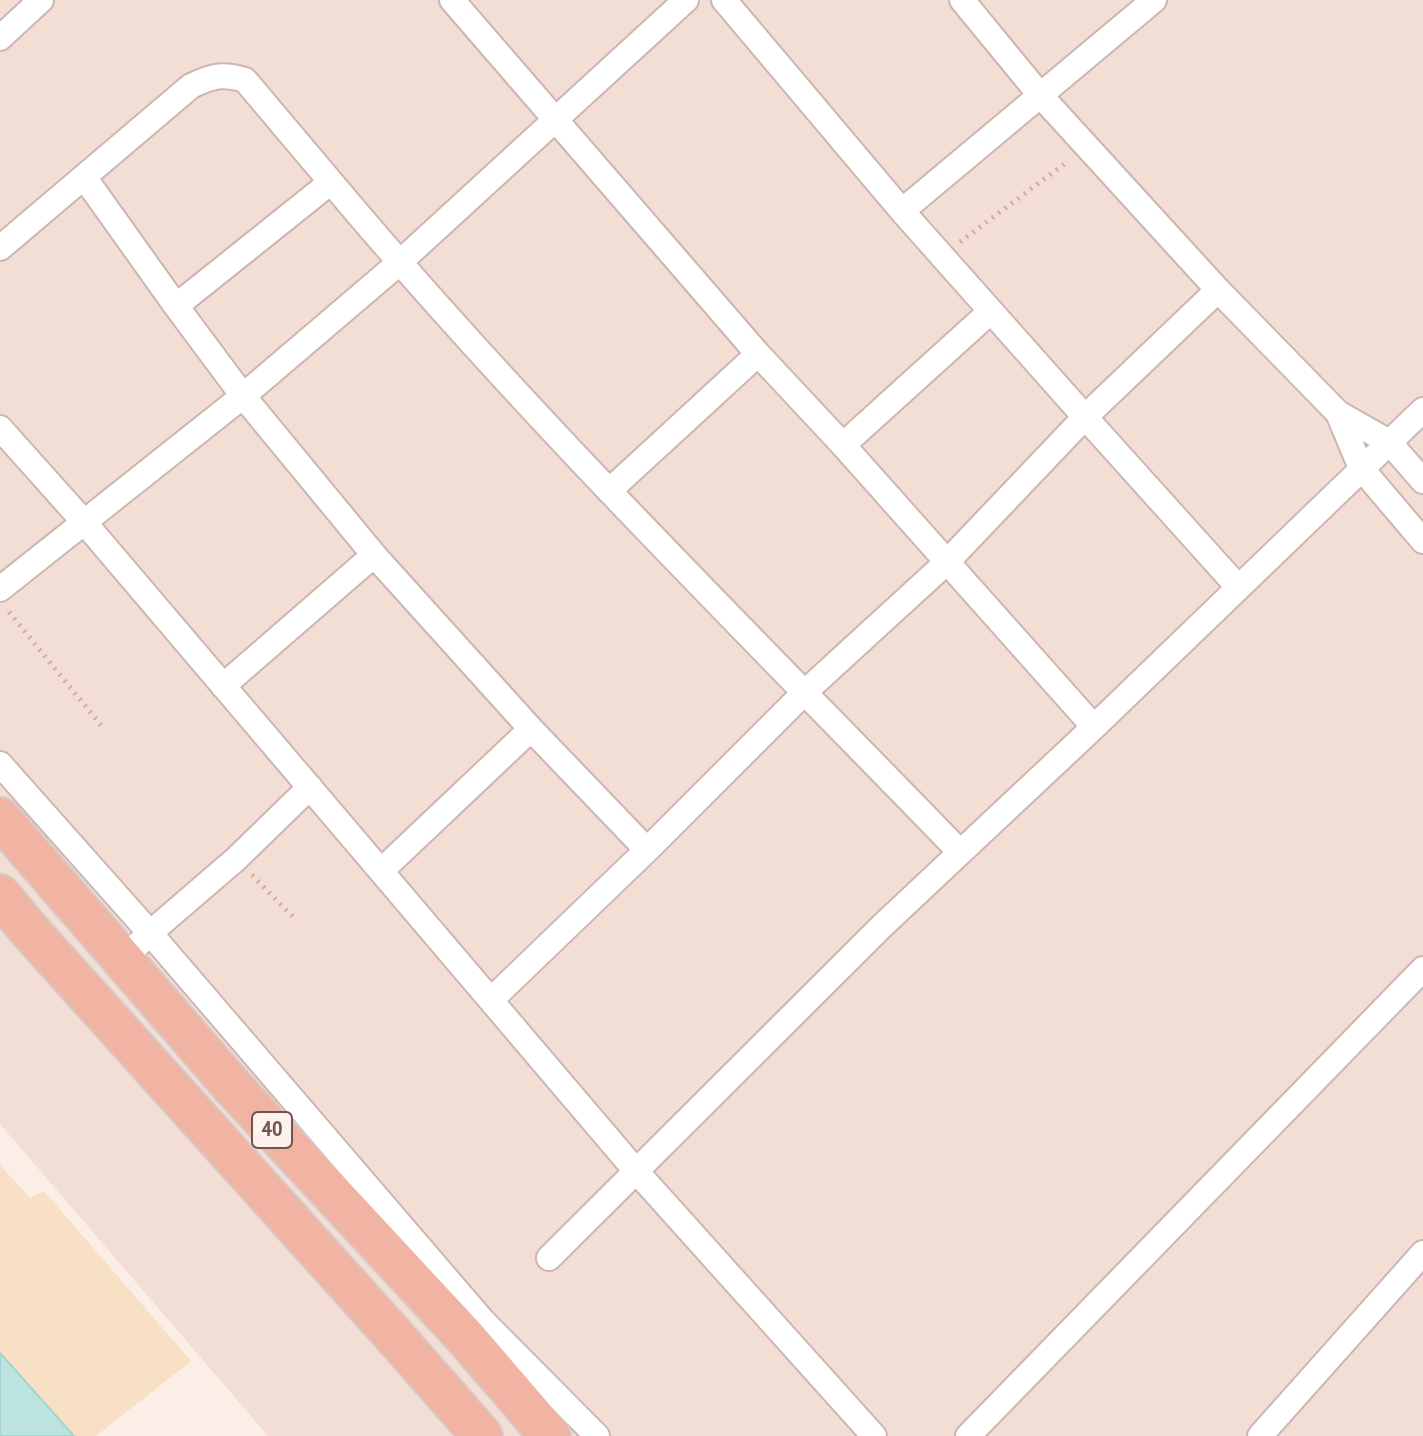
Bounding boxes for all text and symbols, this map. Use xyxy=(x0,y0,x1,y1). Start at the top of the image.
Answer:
road number: 40 xyxy=(252,1112,292,1148)

